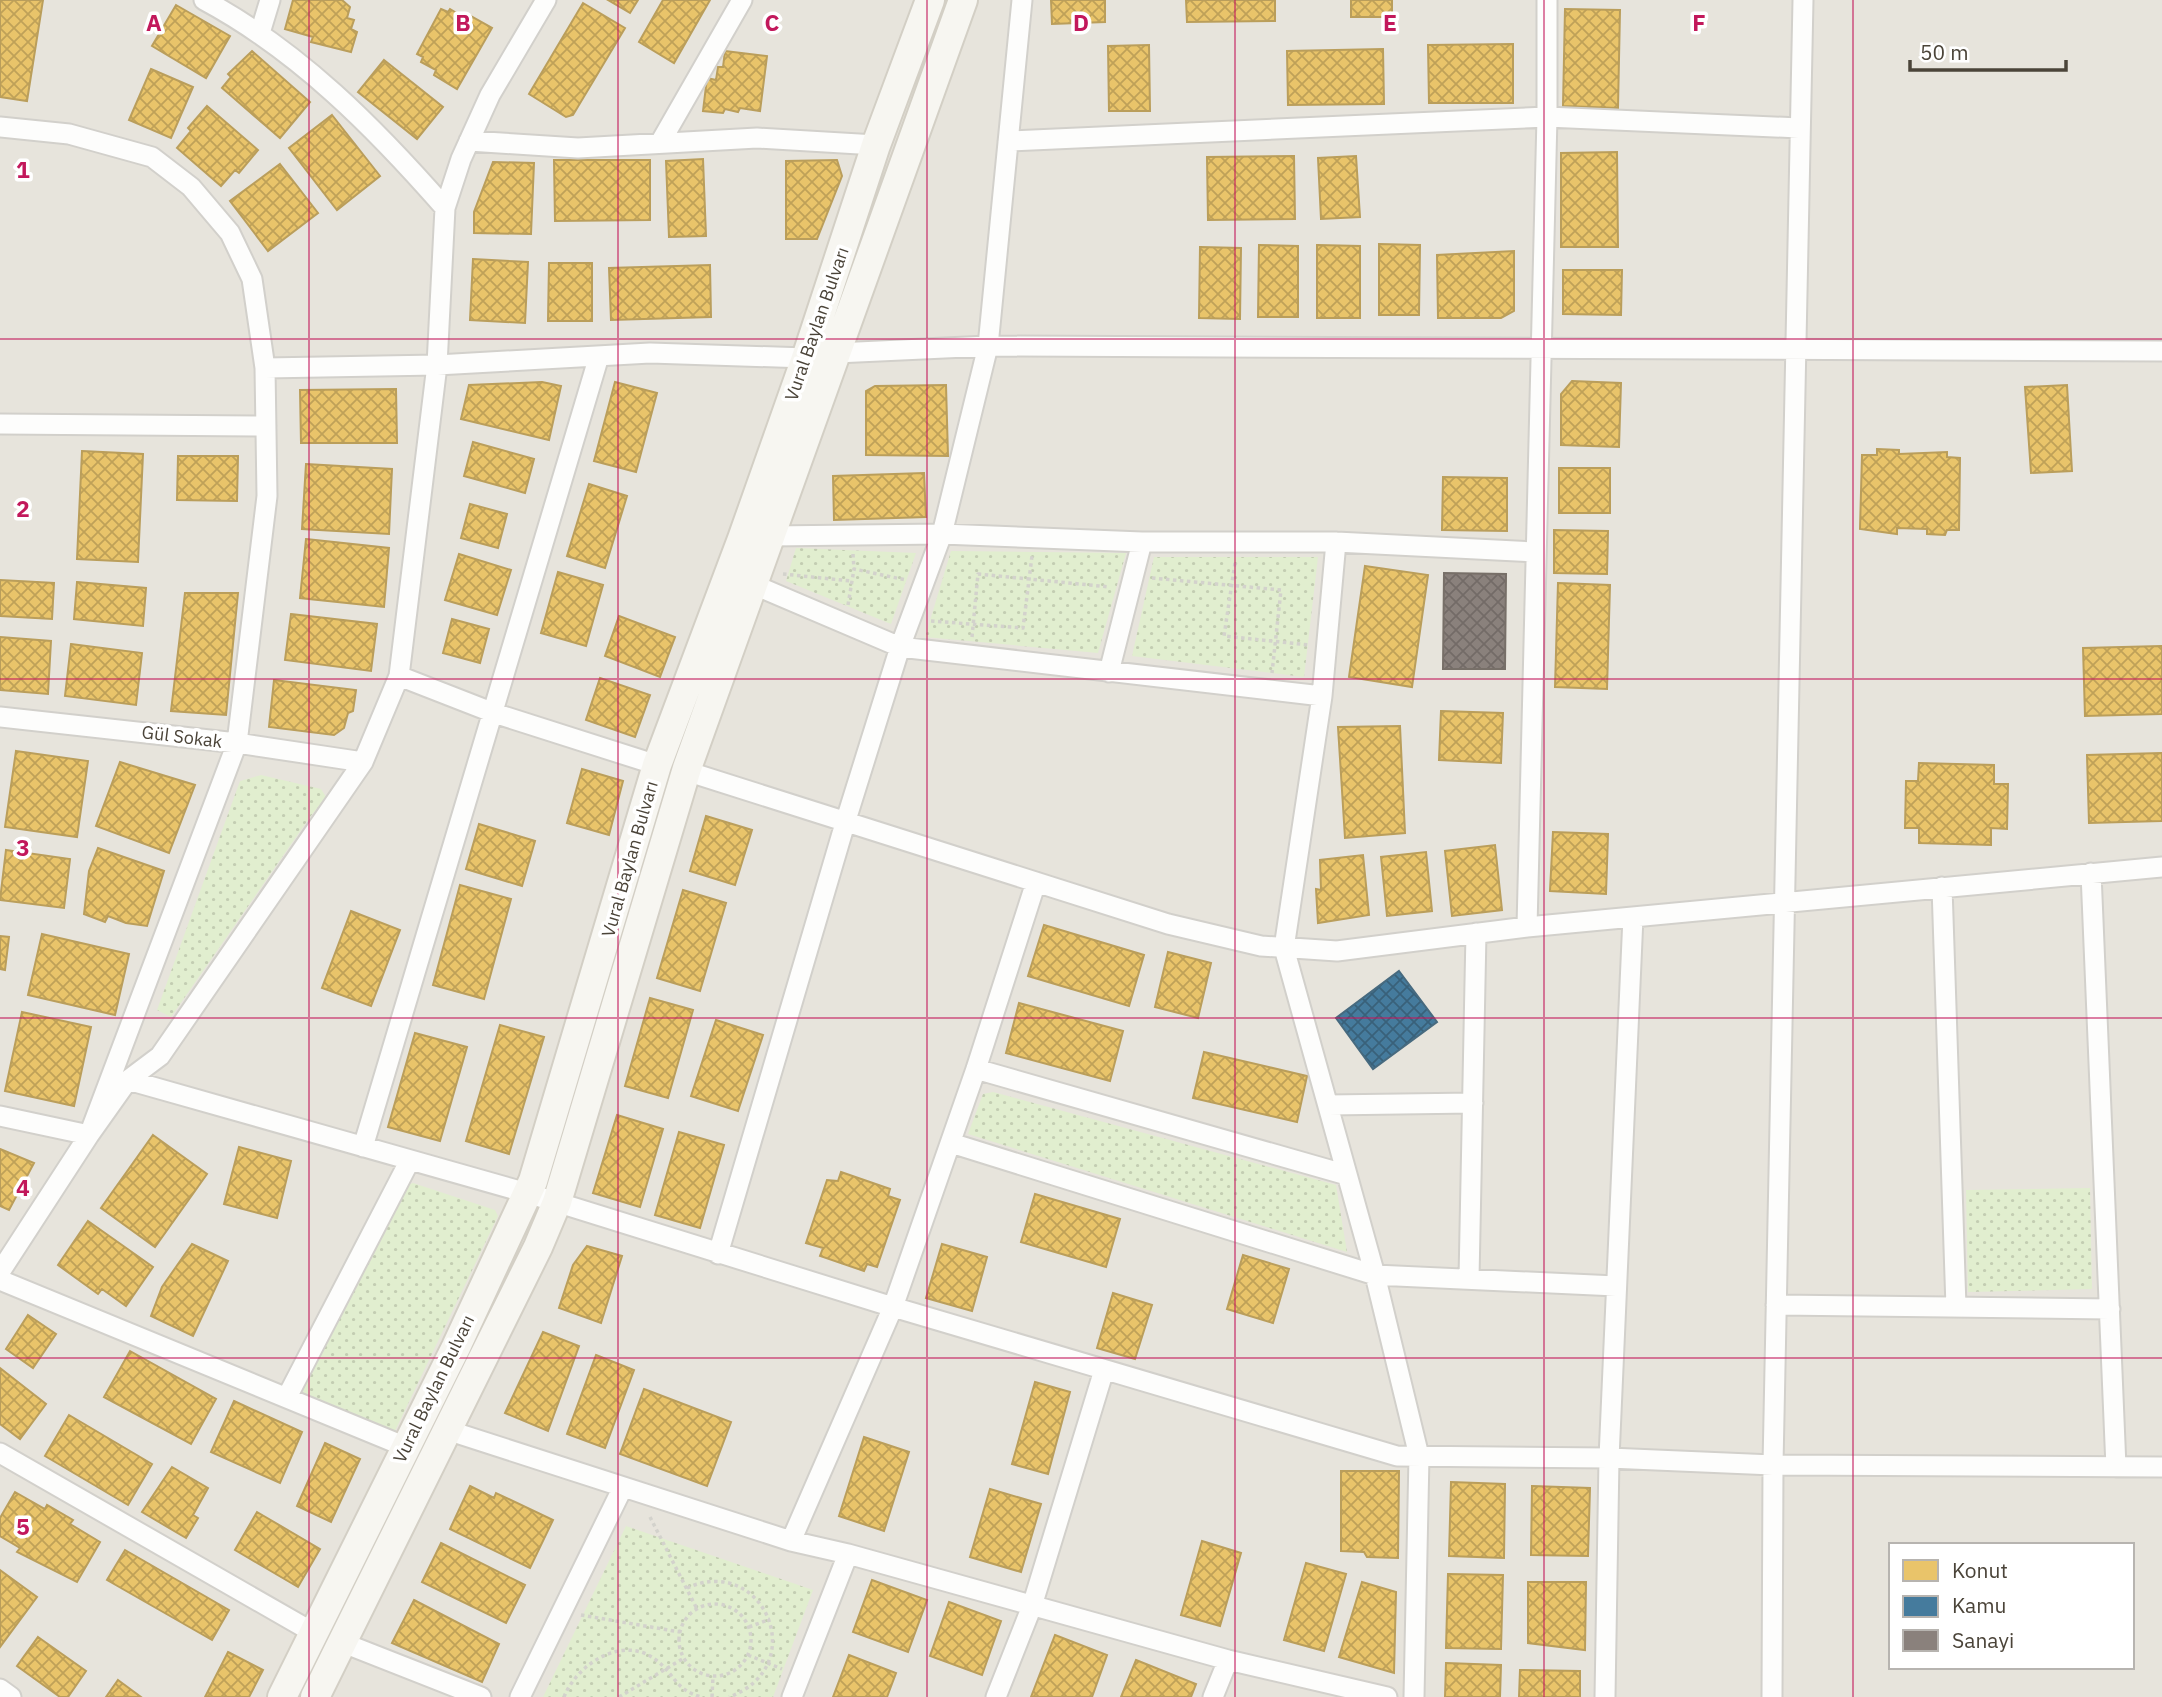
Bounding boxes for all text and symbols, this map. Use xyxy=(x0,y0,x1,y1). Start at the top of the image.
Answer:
text: A xyxy=(146,7,162,37)
text: B xyxy=(455,7,471,37)
text: C xyxy=(765,7,780,37)
text: D xyxy=(1073,7,1089,37)
text: E xyxy=(1383,7,1397,37)
text: F xyxy=(1692,7,1706,37)
scale bar xyxy=(1910,28,2066,72)
text: 50 m xyxy=(1920,38,1969,66)
text: 1 xyxy=(16,154,30,184)
street label: Vural Baylan Bulvarı xyxy=(779,244,854,404)
text: 2 xyxy=(16,493,30,523)
street label: Gül Sokak xyxy=(141,720,224,753)
street label: Vural Baylan Bulvarı xyxy=(596,778,663,940)
text: 3 xyxy=(16,832,30,862)
text: 4 xyxy=(16,1172,30,1202)
street label: Vural Baylan Bulvarı xyxy=(388,1311,479,1466)
text: 5 xyxy=(16,1511,30,1541)
legend xyxy=(1889,1543,2134,1669)
text: Konut xyxy=(1952,1556,2008,1584)
text: Kamu xyxy=(1952,1591,2006,1619)
text: Sanayi xyxy=(1952,1626,2014,1654)

